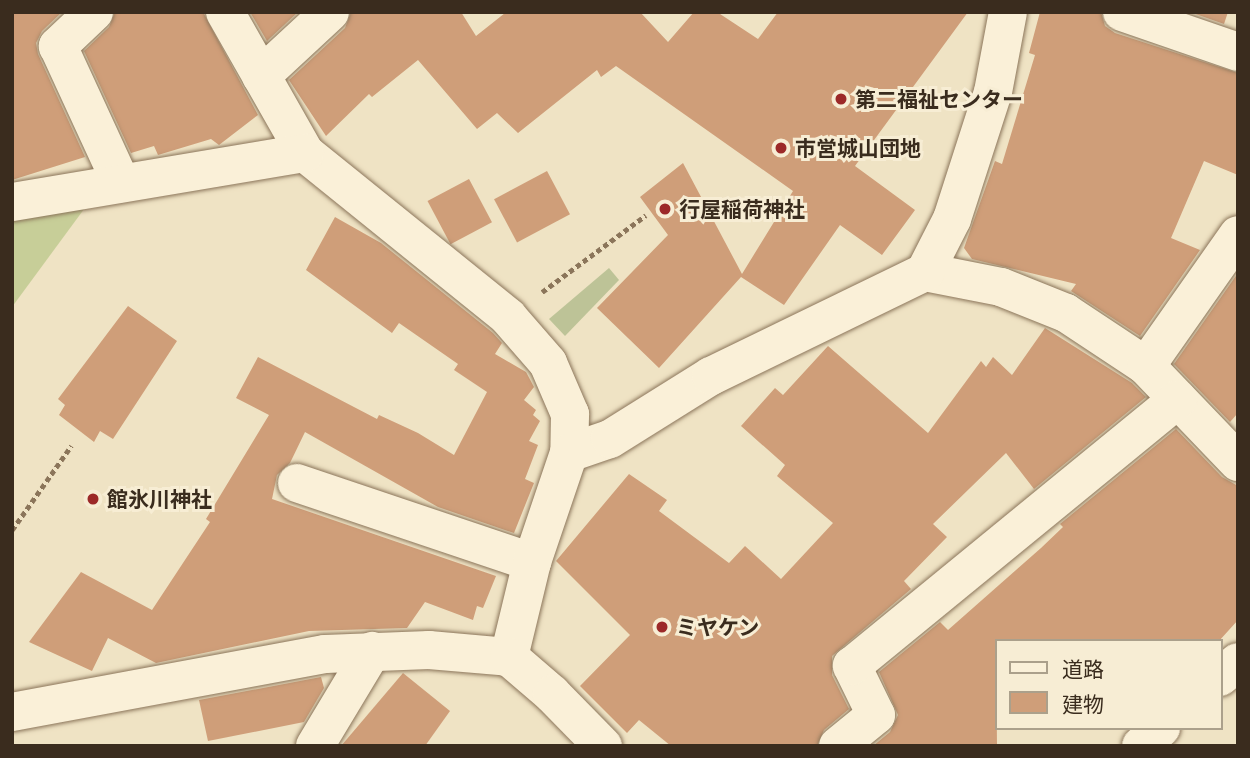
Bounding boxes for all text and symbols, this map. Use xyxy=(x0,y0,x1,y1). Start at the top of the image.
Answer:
place label: 第二福祉センター xyxy=(855,86,1023,112)
marker: 第二福祉センター xyxy=(833,91,849,107)
place label: 市営城山団地 xyxy=(795,135,921,161)
marker: 市営城山団地 xyxy=(773,140,789,156)
place label: 行屋稲荷神社 xyxy=(679,196,805,222)
marker: 行屋稲荷神社 xyxy=(657,201,673,217)
place label: 館氷川神社 xyxy=(107,486,212,512)
marker: 館氷川神社 xyxy=(85,491,101,507)
place label: ミヤケン xyxy=(676,614,760,640)
marker: ミヤケン xyxy=(654,619,670,635)
legend xyxy=(995,639,1222,730)
text: 道路 xyxy=(1062,655,1104,683)
text: 建物 xyxy=(1062,690,1104,718)

